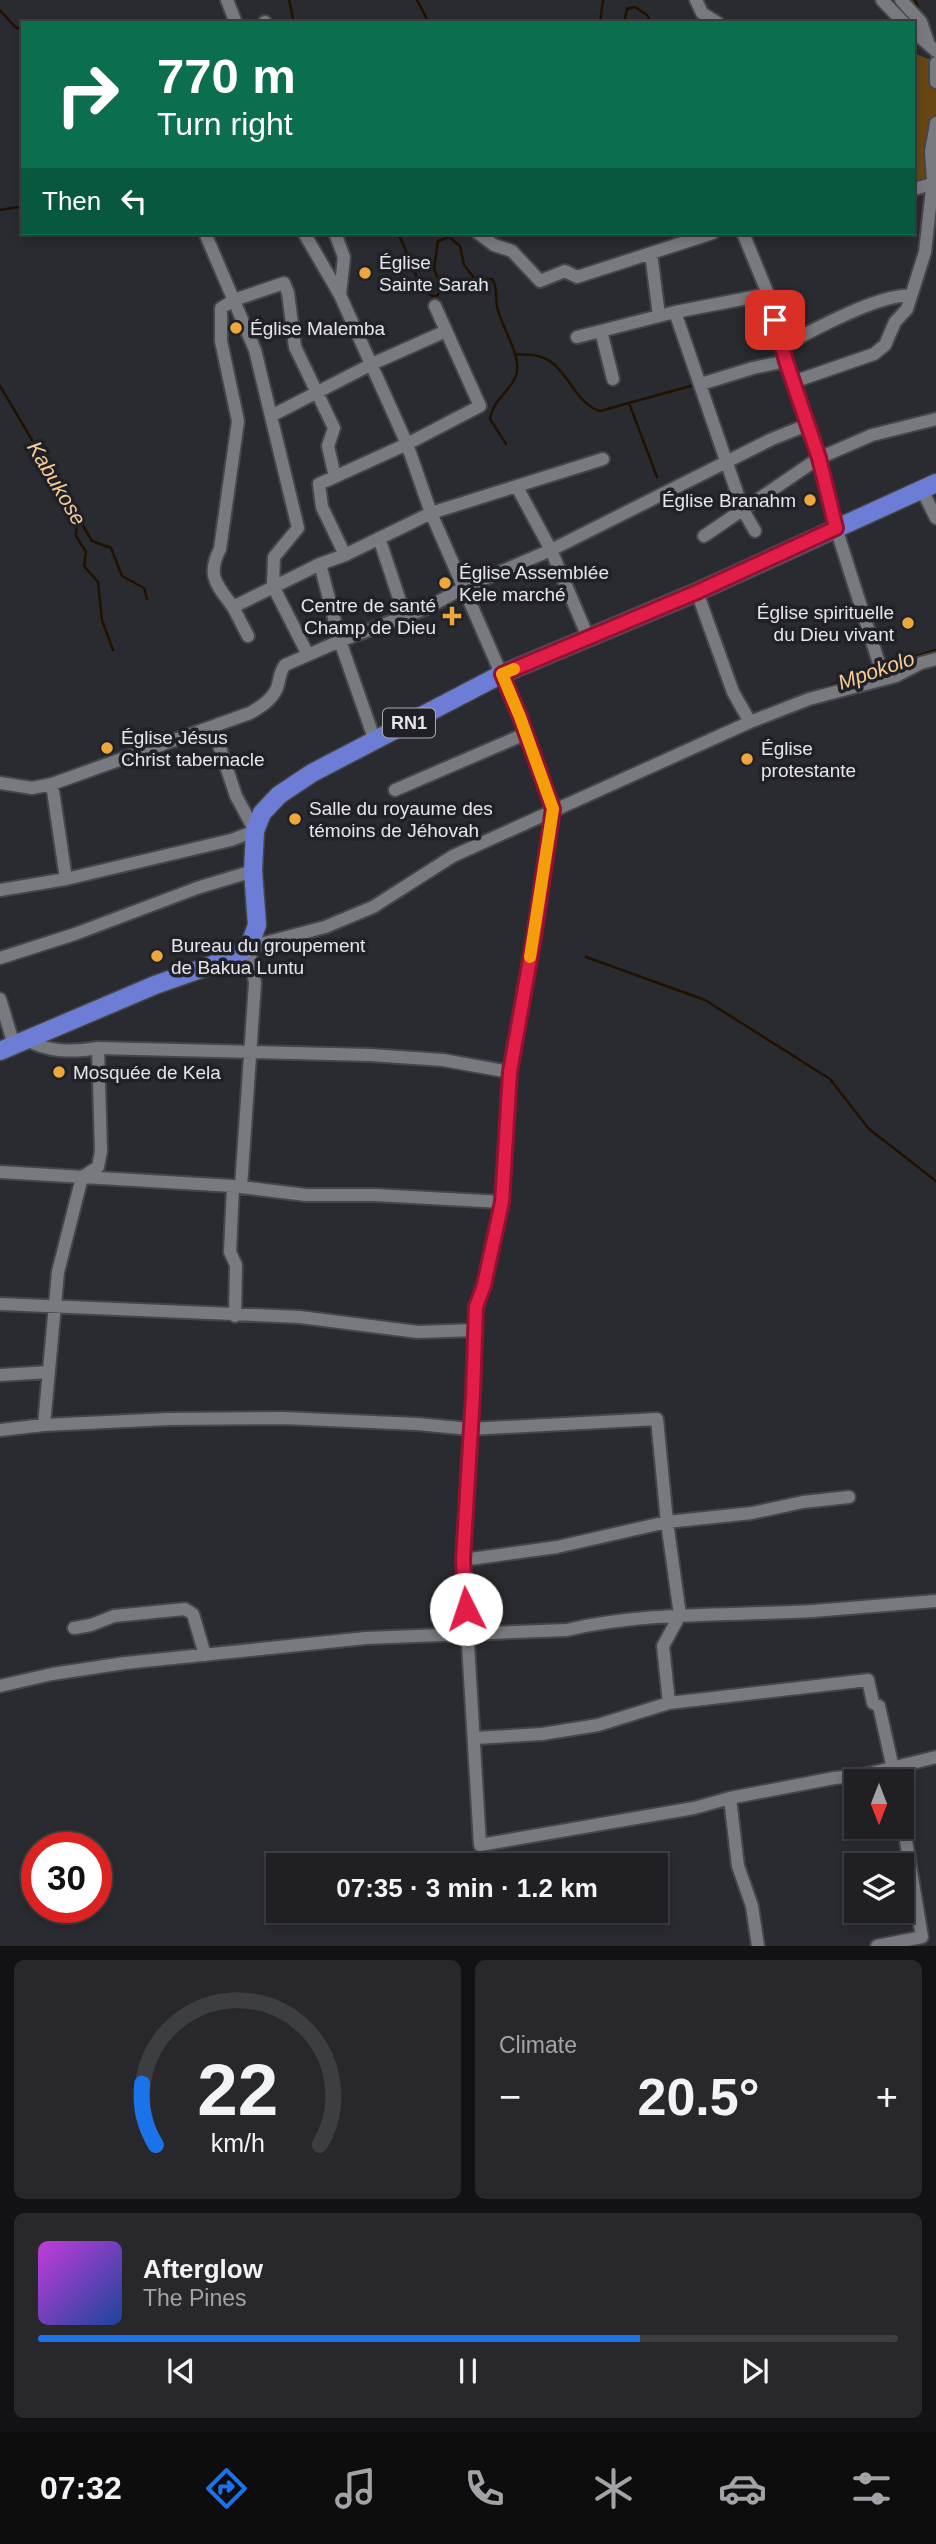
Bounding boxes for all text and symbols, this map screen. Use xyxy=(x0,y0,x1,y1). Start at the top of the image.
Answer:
icon: right xyxy=(42,49,133,140)
text: 770 m xyxy=(157,49,296,103)
text: Turn right xyxy=(157,106,293,142)
icon: left xyxy=(115,182,153,220)
text: Then xyxy=(42,186,101,216)
place label: Église Sainte Sarah xyxy=(379,252,489,295)
marker: Église Sainte Sarah xyxy=(357,265,373,281)
pin xyxy=(745,290,805,350)
icon: arrive xyxy=(756,301,794,339)
place label: Église Malemba xyxy=(250,318,386,339)
marker: Église Malemba xyxy=(228,320,244,336)
water label: Kabukose xyxy=(23,437,91,529)
place label: Église Branahm xyxy=(662,490,796,511)
marker: Église Branahm xyxy=(802,492,818,508)
place label: Église Assemblée Kele marché xyxy=(459,562,609,605)
marker: Église Assemblée Kele marché xyxy=(437,575,453,591)
place label: Centre de santé Champ de Dieu xyxy=(301,595,436,638)
place label: Église spirituelle du Dieu vivant xyxy=(757,602,895,645)
marker: Centre de santé Champ de Dieu xyxy=(442,606,462,626)
marker: Église spirituelle du Dieu vivant xyxy=(900,615,916,631)
water label: Mpokolo xyxy=(835,646,918,694)
road number: RN1 xyxy=(383,708,435,738)
place label: Église Jésus Christ tabernacle xyxy=(121,727,265,770)
place label: Église protestante xyxy=(761,738,856,781)
marker: Église Jésus Christ tabernacle xyxy=(99,740,115,756)
marker: Église protestante xyxy=(739,751,755,767)
place label: Salle du royaume des témoins de Jéhovah xyxy=(309,798,493,841)
marker: Salle du royaume des témoins de Jéhovah xyxy=(287,811,303,827)
place label: Bureau du groupement de Bakua Luntu xyxy=(171,935,366,978)
marker: Bureau du groupement de Bakua Luntu xyxy=(149,948,165,964)
place label: Mosquée de Kela xyxy=(73,1062,221,1083)
marker: Mosquée de Kela xyxy=(51,1064,67,1080)
position arrow xyxy=(429,1572,503,1646)
north arrow xyxy=(844,1769,914,1839)
map controls xyxy=(844,1769,914,1923)
speed limit sign: 30 xyxy=(21,1832,112,1923)
button: layers xyxy=(844,1853,914,1923)
text: 07:35 · 3 min · 1.2 km xyxy=(336,1873,598,1903)
text: Climate xyxy=(499,2032,577,2058)
text: 22 xyxy=(197,2050,278,2131)
text: 20.5° xyxy=(637,2068,760,2126)
text: − xyxy=(499,2076,521,2118)
text: + xyxy=(876,2076,898,2118)
text: km/h xyxy=(210,2129,265,2157)
text: Afterglow xyxy=(143,2254,263,2284)
text: The Pines xyxy=(143,2285,247,2311)
icon: previous xyxy=(162,2352,200,2390)
icon: pause xyxy=(449,2352,487,2390)
icon: next xyxy=(736,2352,774,2390)
icon: directions xyxy=(202,2464,251,2513)
icon: music xyxy=(331,2464,380,2513)
icon: phone xyxy=(460,2464,509,2513)
icon: climate xyxy=(589,2464,638,2513)
icon: car xyxy=(718,2464,767,2513)
icon: filters xyxy=(847,2464,896,2513)
text: 07:32 xyxy=(40,2470,122,2506)

